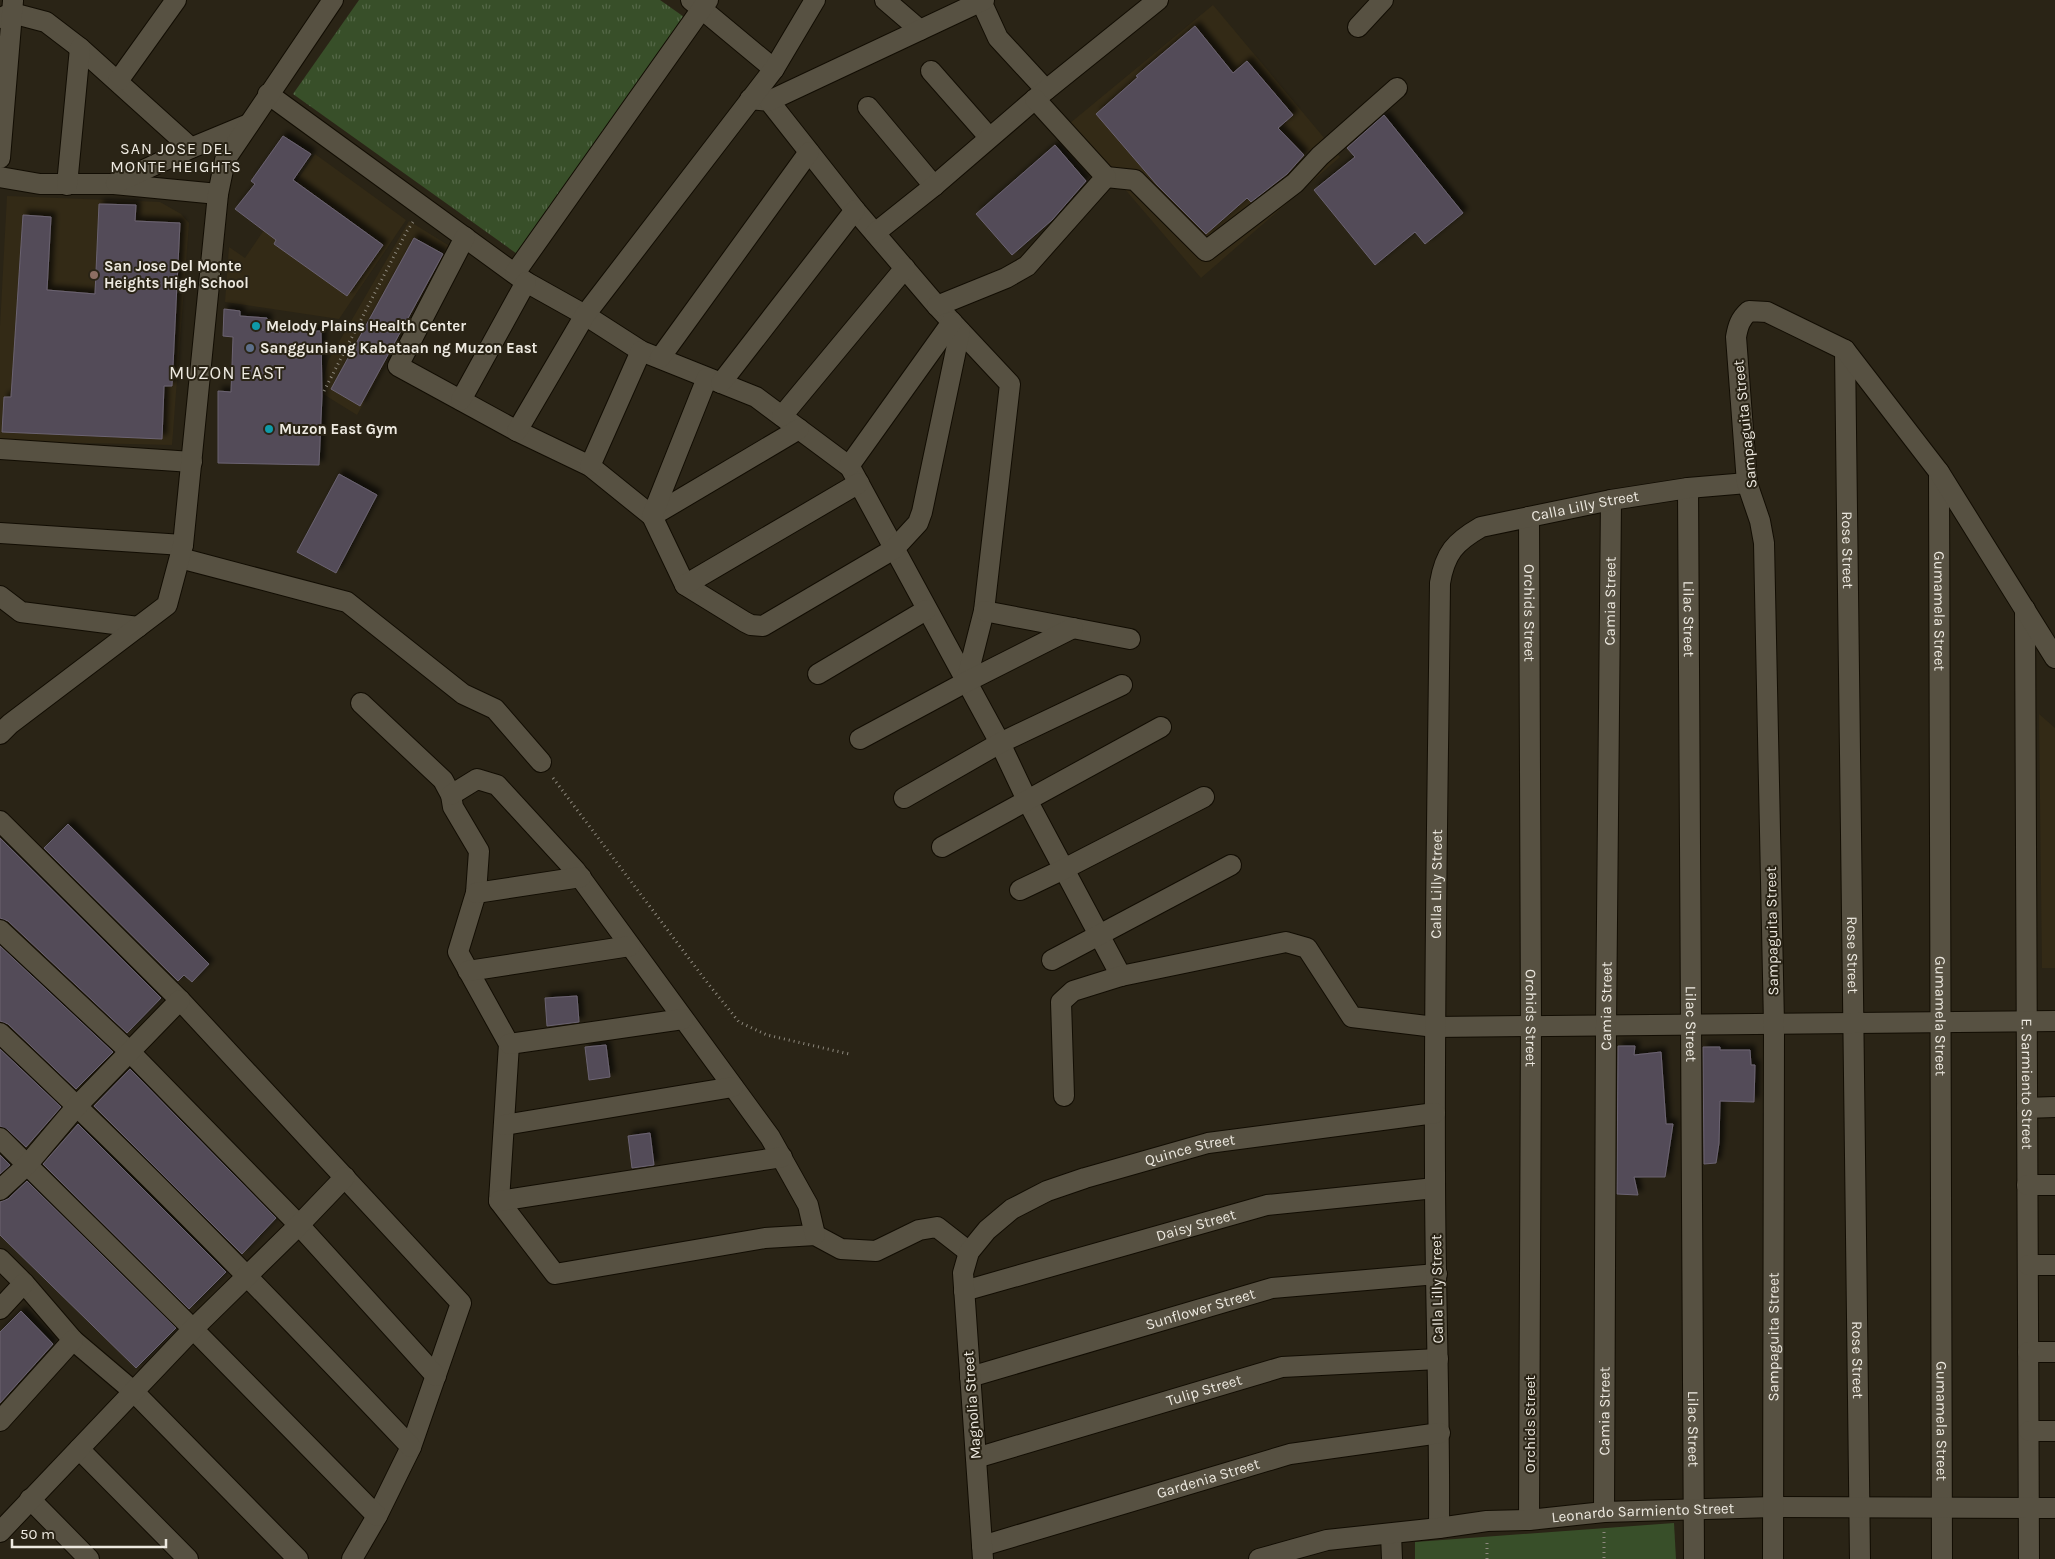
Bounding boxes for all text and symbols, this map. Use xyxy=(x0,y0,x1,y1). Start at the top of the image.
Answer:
district label: SAN JOSE DEL MONTE HEIGHTS xyxy=(110,139,242,176)
place label: San Jose Del Monte Heights High School xyxy=(104,257,249,292)
marker: San Jose Del Monte Heights High School xyxy=(88,269,100,281)
place label: Melody Plains Health Center xyxy=(266,317,466,335)
marker: Melody Plains Health Center xyxy=(250,320,262,332)
place label: Sangguniang Kabataan ng Muzon East xyxy=(260,339,538,357)
marker: Sangguniang Kabataan ng Muzon East xyxy=(244,342,256,354)
street label: Sampaguita Street xyxy=(1729,359,1761,489)
district label: MUZON EAST xyxy=(169,362,285,384)
place label: Muzon East Gym xyxy=(279,420,398,438)
marker: Muzon East Gym xyxy=(263,423,275,435)
street label: Calla Lilly Street xyxy=(1530,487,1641,525)
street label: Rose Street xyxy=(1838,511,1857,589)
street label: Gumamela Street xyxy=(1930,551,1949,671)
street label: Camia Street xyxy=(1601,556,1619,646)
street label: Orchids Street xyxy=(1520,564,1539,662)
street label: Lilac Street xyxy=(1680,581,1698,658)
street label: Calla Lilly Street xyxy=(1427,829,1446,939)
street label: Sampaguita Street xyxy=(1762,866,1782,996)
street label: Rose Street xyxy=(1843,916,1862,994)
street label: Gumamela Street xyxy=(1931,956,1950,1076)
street label: Camia Street xyxy=(1597,961,1616,1051)
street label: Orchids Street xyxy=(1522,969,1540,1067)
street label: Lilac Street xyxy=(1682,986,1700,1063)
street label: E. Sarmiento Street xyxy=(2018,1018,2036,1150)
street label: Quince Street xyxy=(1143,1130,1237,1170)
street label: Daisy Street xyxy=(1154,1205,1238,1245)
street label: Calla Lilly Street xyxy=(1427,1234,1447,1344)
street label: Sampaguita Street xyxy=(1764,1272,1783,1402)
street label: Sunflower Street xyxy=(1143,1284,1258,1334)
street label: Rose Street xyxy=(1848,1321,1867,1399)
street label: Magnolia Street xyxy=(959,1350,985,1460)
street label: Gumamela Street xyxy=(1932,1361,1951,1481)
street label: Camia Street xyxy=(1595,1366,1614,1456)
street label: Tulip Street xyxy=(1164,1370,1244,1410)
street label: Orchids Street xyxy=(1521,1375,1539,1473)
street label: Lilac Street xyxy=(1684,1391,1702,1468)
street label: Gardenia Street xyxy=(1155,1454,1262,1502)
street label: Leonardo Sarmiento Street xyxy=(1551,1499,1735,1527)
scale bar xyxy=(12,1516,166,1548)
text: 50 m xyxy=(20,1525,55,1543)

